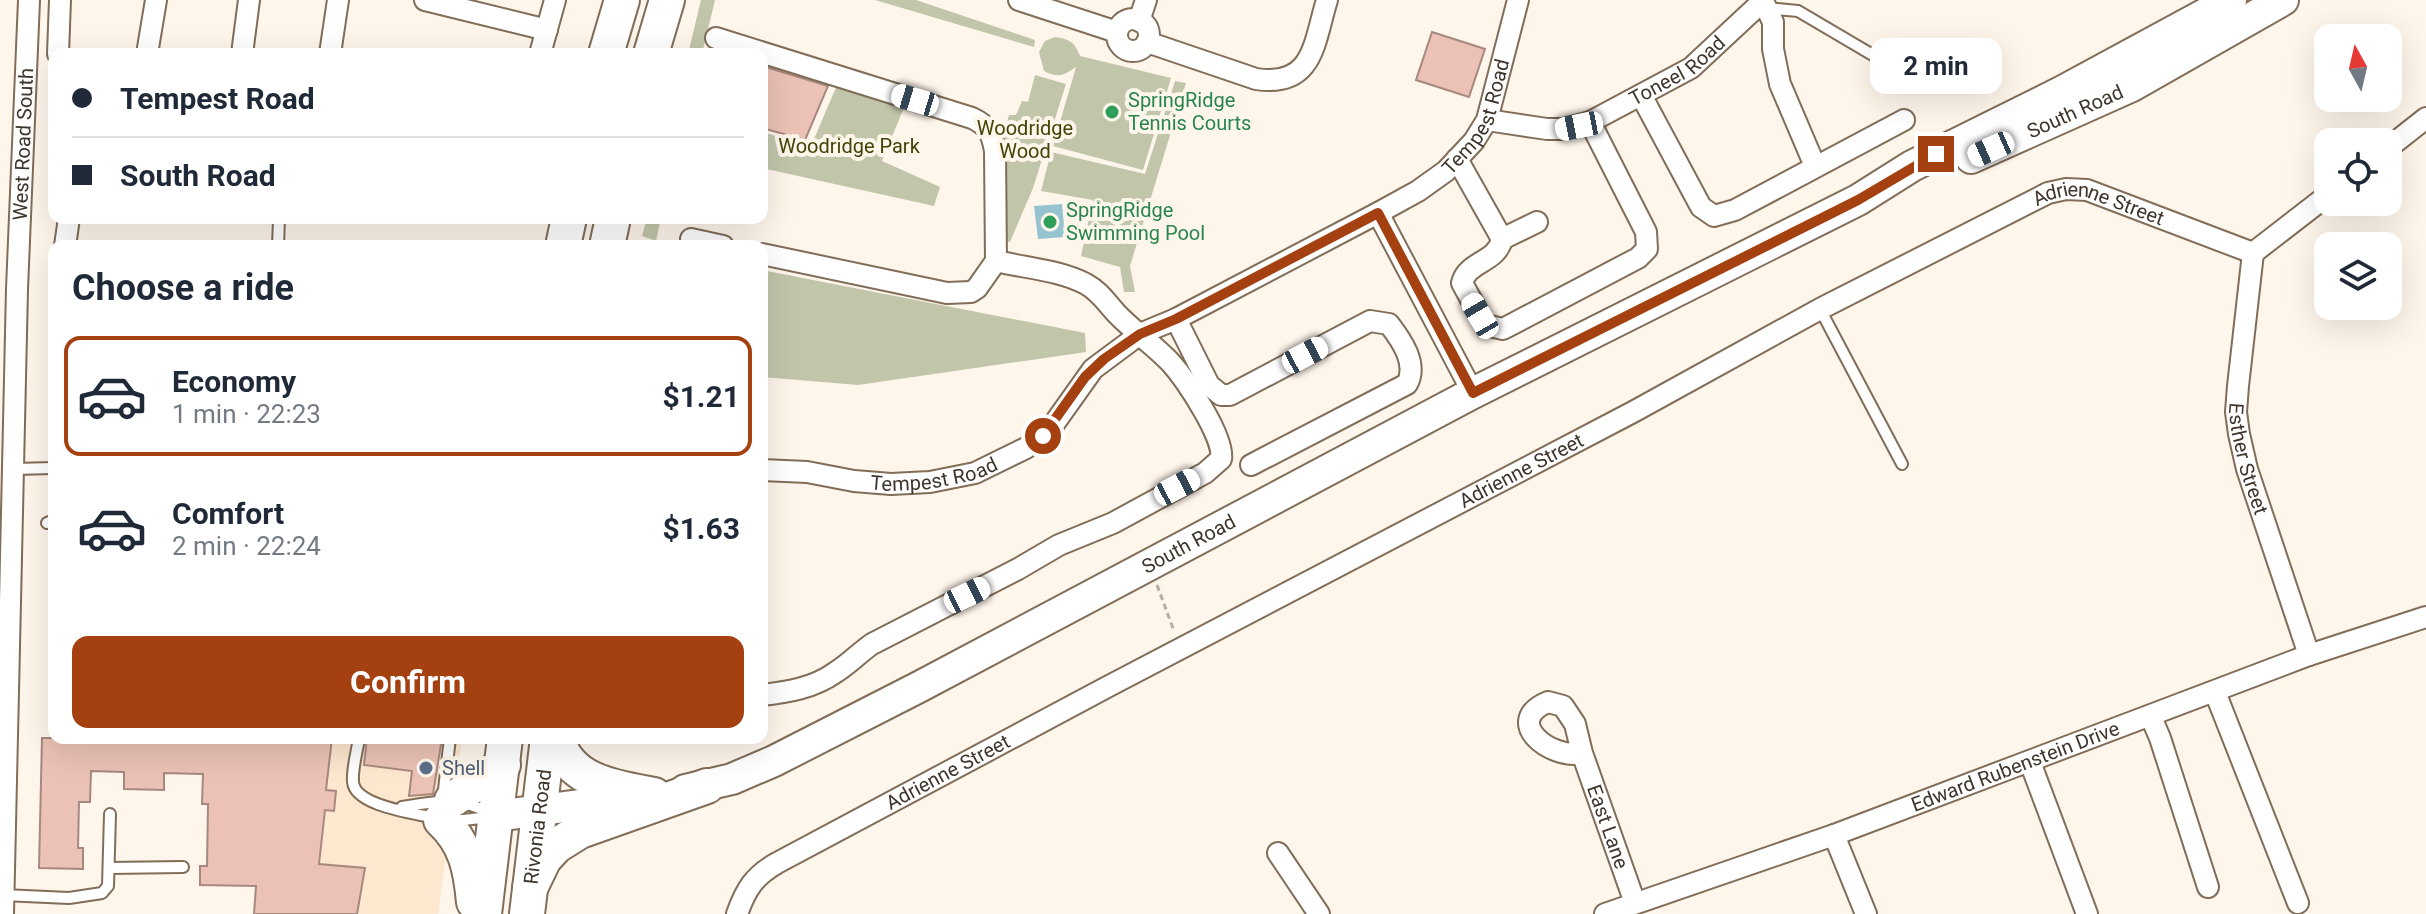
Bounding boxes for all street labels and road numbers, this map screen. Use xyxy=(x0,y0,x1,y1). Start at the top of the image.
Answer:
street label: Toneel Road xyxy=(1625,31,1730,111)
street label: Tempest Road xyxy=(1437,56,1514,179)
street label: West Road South xyxy=(8,68,38,221)
street label: South Road xyxy=(2023,80,2127,143)
street label: Adrienne Street xyxy=(2028,177,2168,230)
street label: Esther Street xyxy=(2224,402,2273,518)
street label: Adrienne Street xyxy=(1455,428,1587,513)
street label: Tempest Road xyxy=(870,452,1001,496)
street label: South Road xyxy=(1138,509,1240,579)
street label: Edward Rubenstein Drive xyxy=(1908,716,2123,817)
street label: Adrienne Street xyxy=(882,729,1014,815)
street label: Rivonia Road xyxy=(519,768,556,886)
street label: East Lane xyxy=(1582,781,1634,872)

